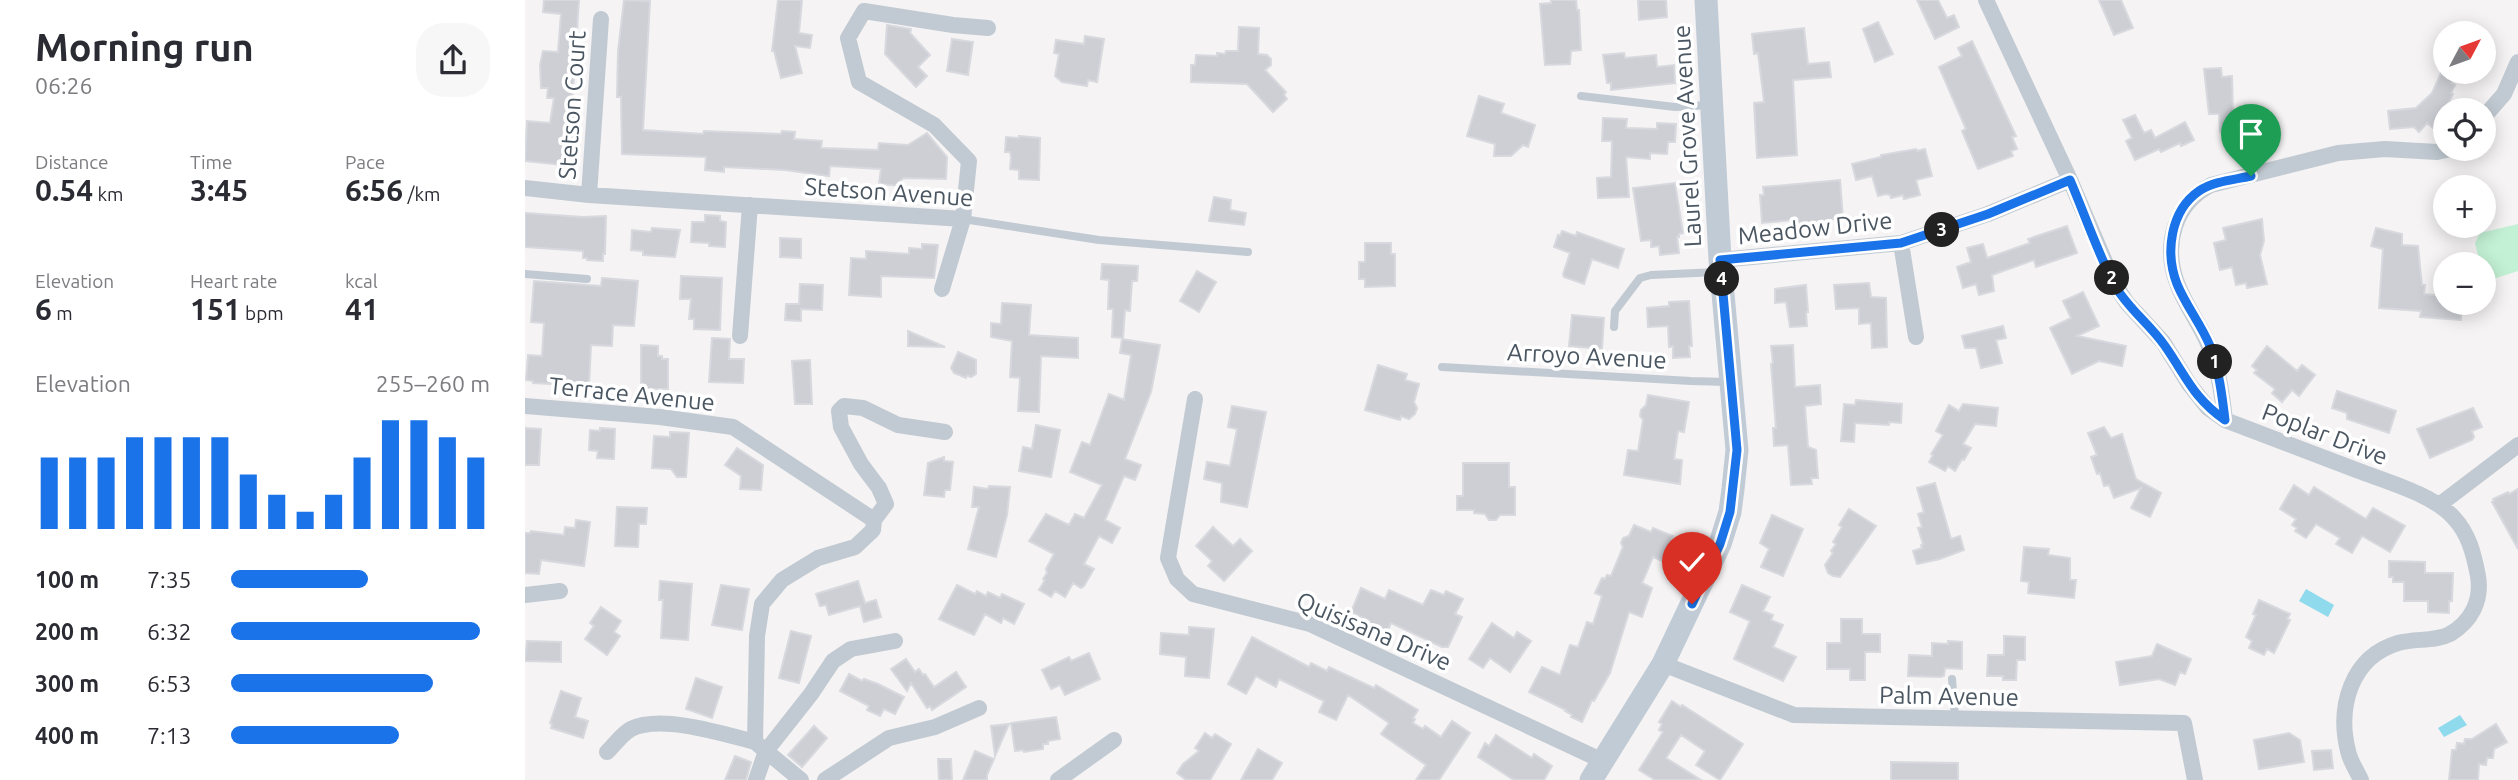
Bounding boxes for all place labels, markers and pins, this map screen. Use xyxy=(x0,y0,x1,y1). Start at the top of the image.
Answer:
pin xyxy=(2221,104,2281,176)
pin: 3 xyxy=(1925,212,1959,247)
pin: 2 xyxy=(2095,260,2129,296)
pin: 4 xyxy=(1705,262,1739,296)
pin: 1 xyxy=(2197,344,2233,380)
pin xyxy=(1662,532,1722,604)

